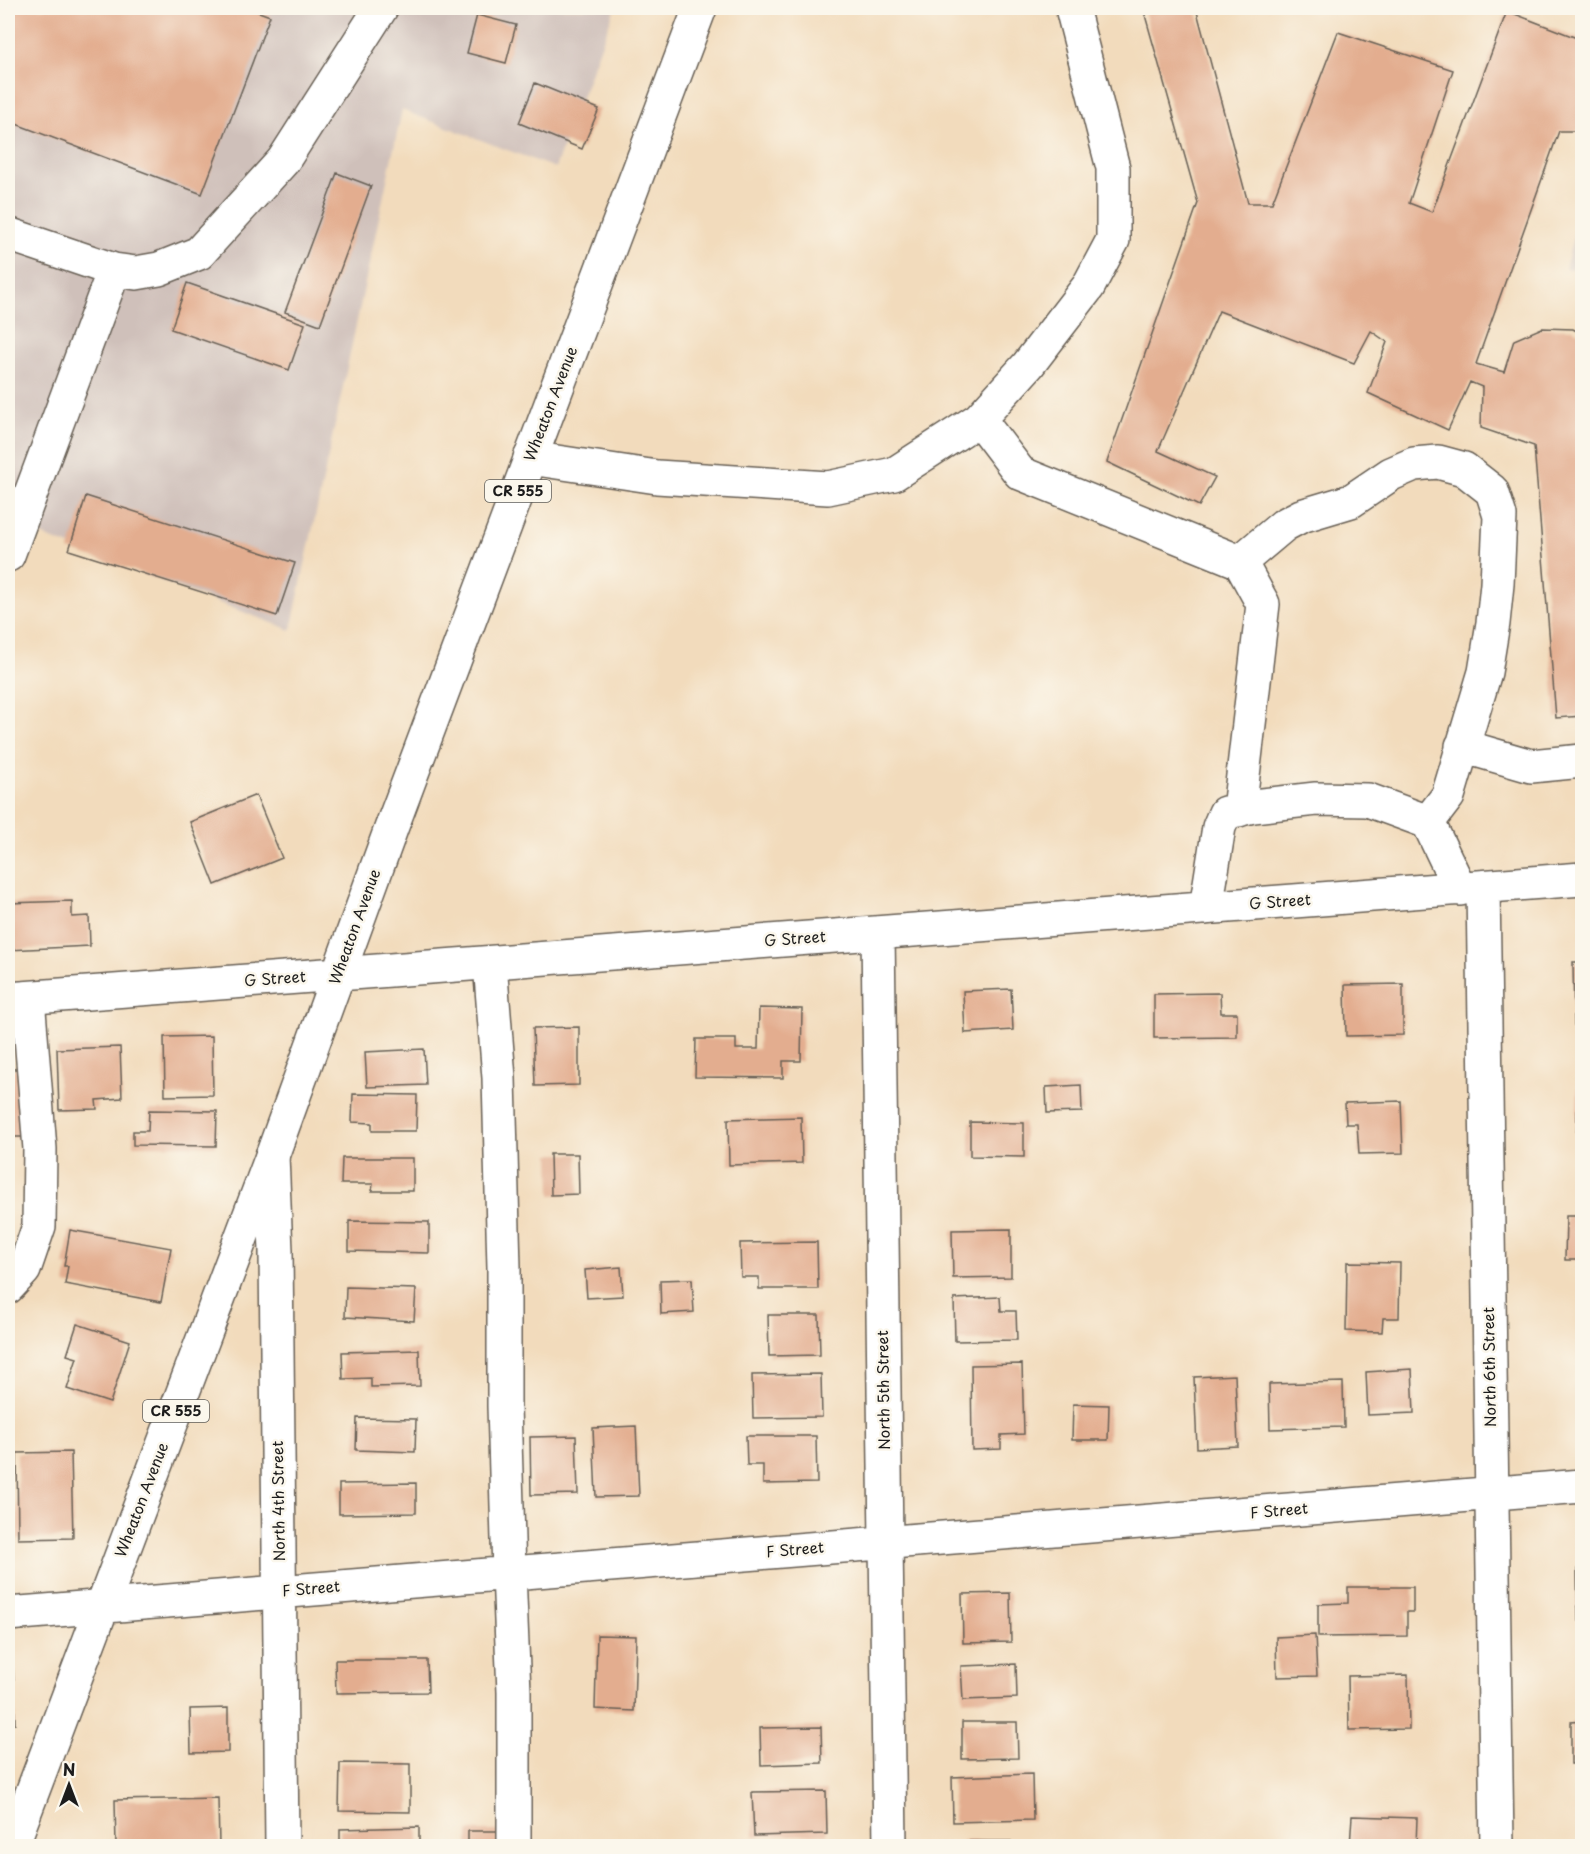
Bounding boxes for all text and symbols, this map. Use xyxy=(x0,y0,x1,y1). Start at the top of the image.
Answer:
street label: Wheaton Avenue xyxy=(517,343,582,464)
road number: CR 555 xyxy=(485,480,551,502)
street label: Wheaton Avenue xyxy=(322,865,385,988)
street label: G Street xyxy=(1248,887,1312,914)
street label: G Street xyxy=(763,924,827,951)
street label: G Street xyxy=(243,964,307,991)
street label: North 6th Street xyxy=(1476,1307,1501,1427)
street label: North 5th Street xyxy=(870,1330,895,1450)
road number: CR 555 xyxy=(143,1400,209,1422)
street label: Wheaton Avenue xyxy=(108,1439,173,1560)
street label: North 4th Street xyxy=(265,1440,290,1562)
street label: F Street xyxy=(1249,1496,1309,1523)
street label: F Street xyxy=(765,1535,825,1562)
street label: F Street xyxy=(281,1574,341,1601)
north arrow xyxy=(39,1755,99,1815)
text: N xyxy=(63,1757,75,1781)

